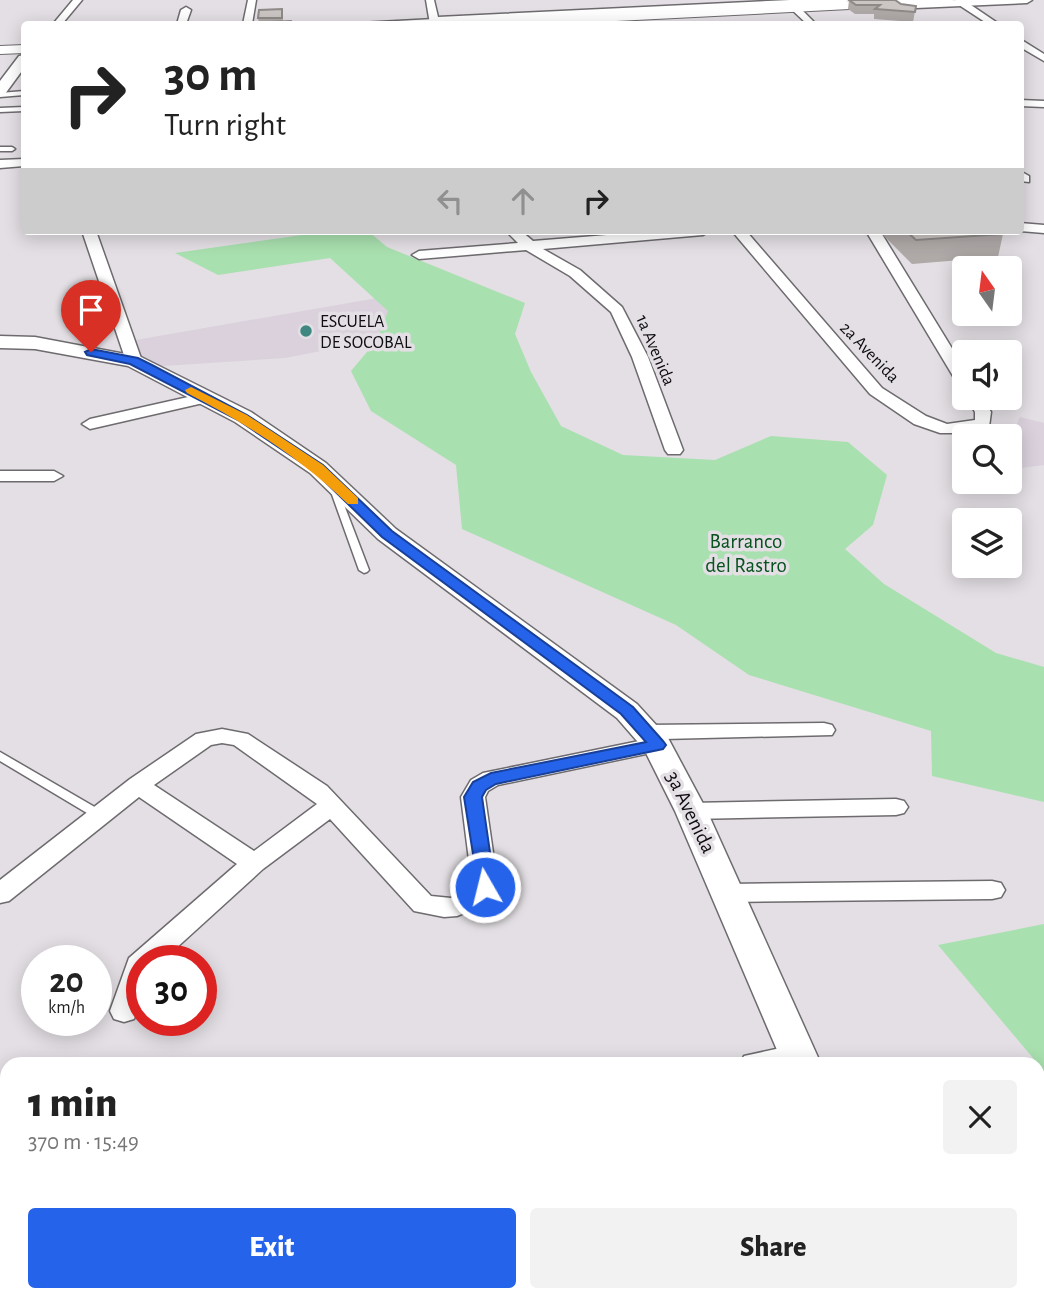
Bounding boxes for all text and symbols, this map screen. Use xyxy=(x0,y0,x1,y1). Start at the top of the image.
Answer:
icon: right xyxy=(49,49,140,140)
text: 30 m xyxy=(164,51,258,100)
text: Turn right xyxy=(164,109,286,141)
icon: left xyxy=(431,182,469,220)
icon: ahead xyxy=(504,182,542,220)
icon: right xyxy=(577,182,615,220)
north arrow xyxy=(952,256,1022,326)
map controls xyxy=(952,256,1022,578)
pin xyxy=(61,280,121,352)
icon: arrive xyxy=(72,291,110,329)
place label: ESCUELA DE SOCOBAL xyxy=(320,313,412,352)
street label: 1a Avenida xyxy=(632,313,678,388)
street label: 2a Avenida xyxy=(836,319,902,386)
marker: ESCUELA DE SOCOBAL xyxy=(298,323,314,339)
button: sound xyxy=(952,340,1022,410)
button: search xyxy=(952,424,1022,494)
button: layers xyxy=(952,508,1022,578)
park label: Barranco del Rastro xyxy=(705,531,787,576)
street label: 3a Avenida xyxy=(662,768,719,857)
position arrow xyxy=(448,850,522,924)
speed limit sign: 30 xyxy=(126,945,217,1036)
text: 20 xyxy=(49,964,84,999)
text: km/h xyxy=(48,999,85,1017)
button: close xyxy=(943,1080,1017,1154)
text: 1 min xyxy=(28,1082,117,1124)
text: 370 m · 15:49 xyxy=(28,1131,139,1154)
button: Exit xyxy=(28,1208,516,1288)
button: Share xyxy=(530,1208,1017,1288)

